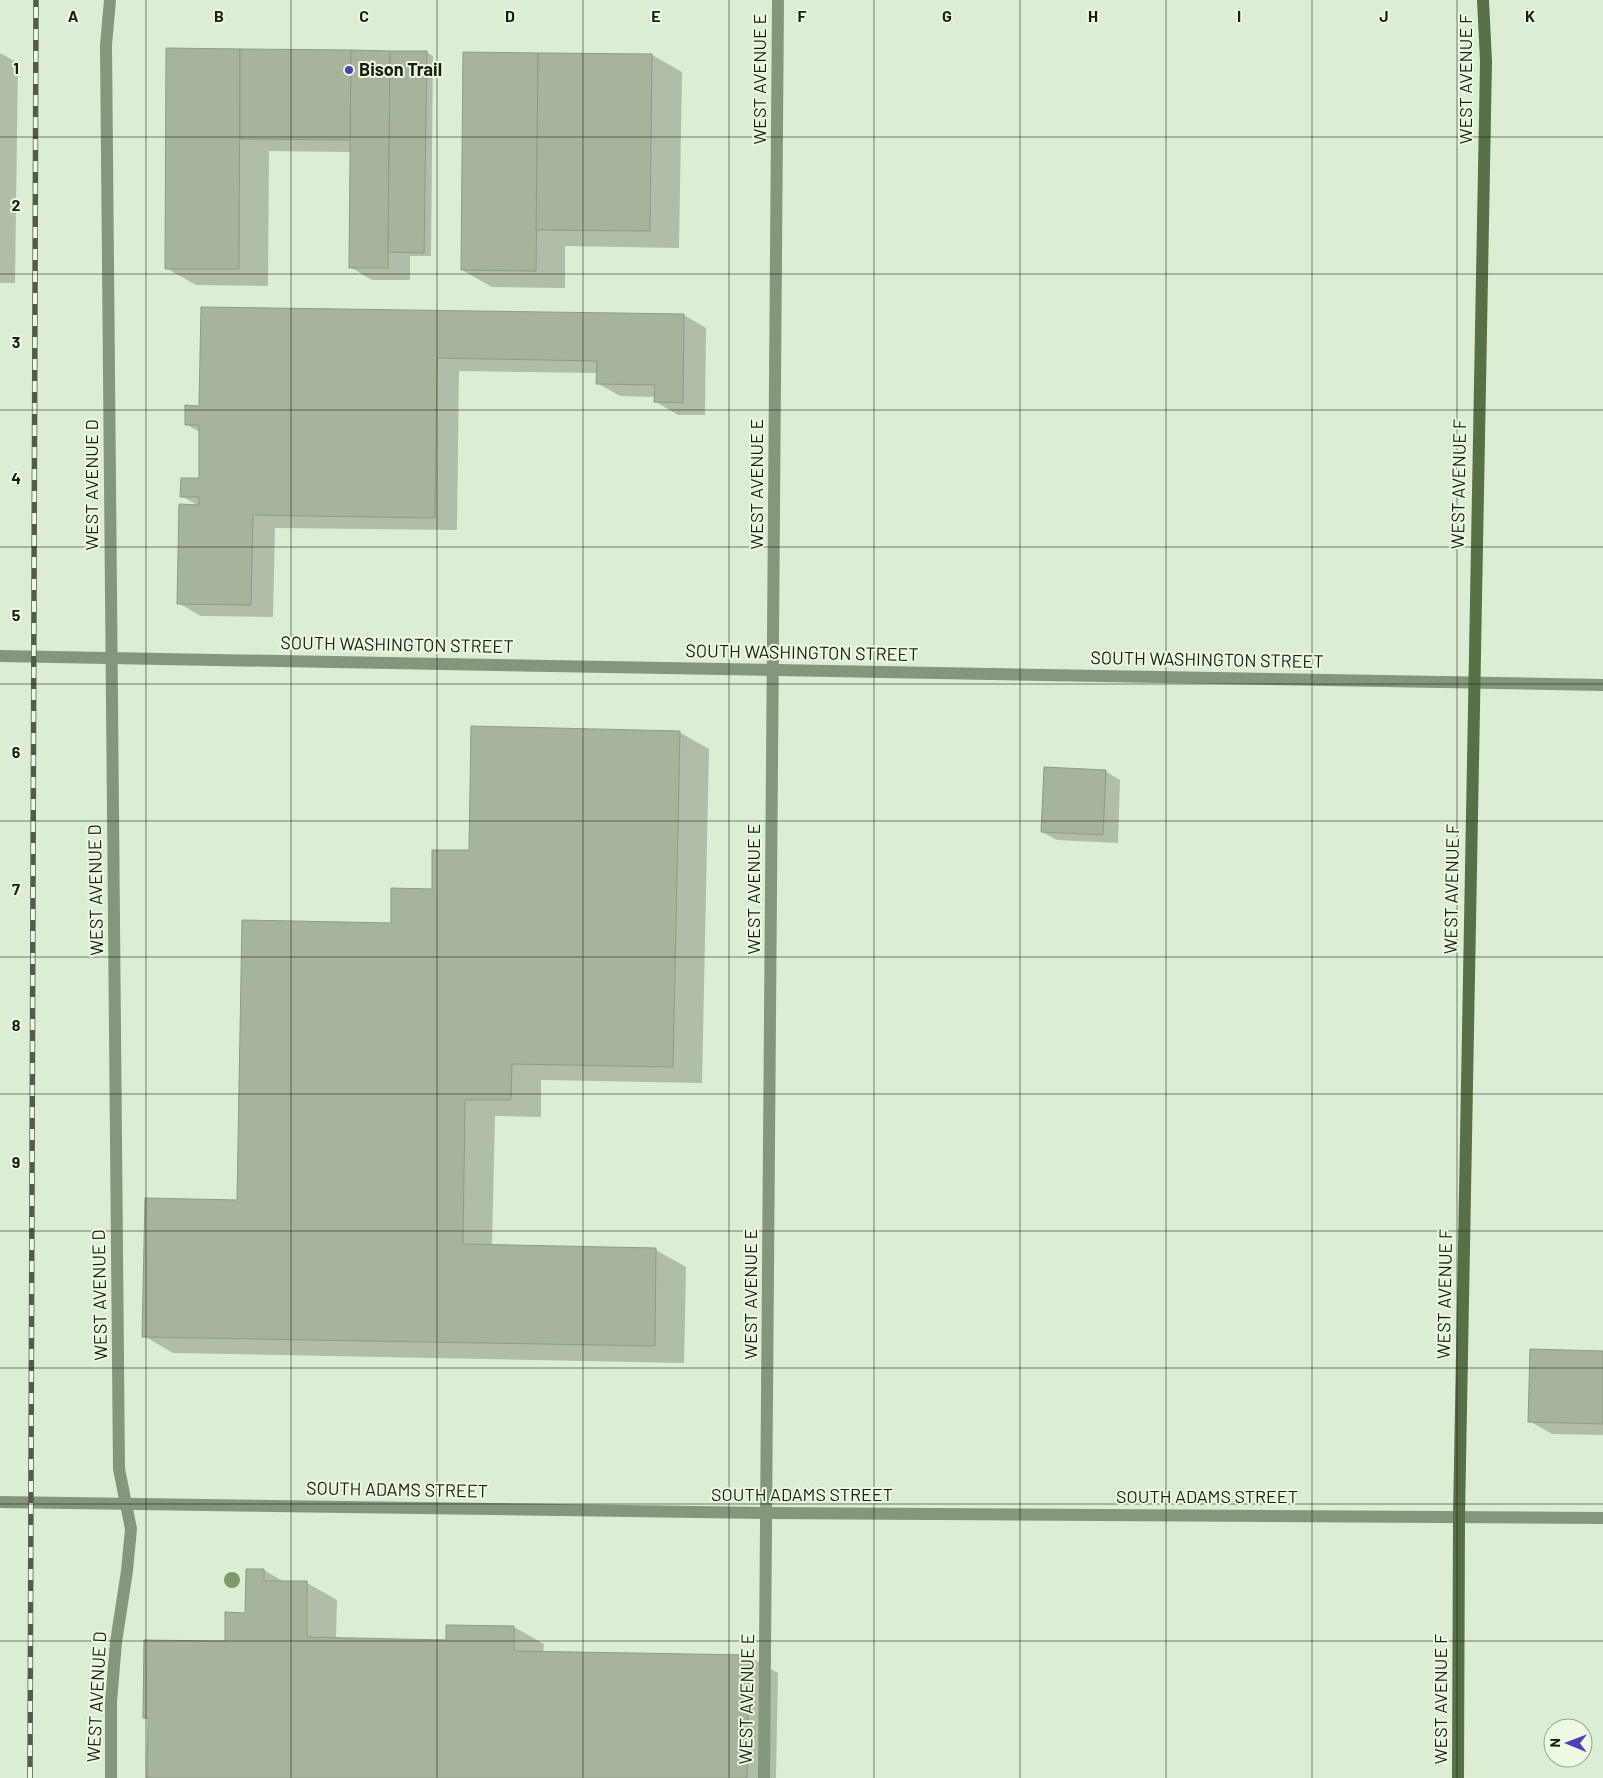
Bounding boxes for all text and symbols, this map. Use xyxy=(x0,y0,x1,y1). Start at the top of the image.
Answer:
text: A xyxy=(68,6,79,25)
text: B xyxy=(214,6,224,25)
text: C xyxy=(359,6,369,25)
text: D xyxy=(505,6,515,25)
text: E xyxy=(651,6,661,25)
text: F xyxy=(798,6,807,25)
text: G xyxy=(942,6,952,25)
text: H xyxy=(1088,6,1098,25)
text: I xyxy=(1237,6,1241,25)
text: J xyxy=(1379,6,1389,25)
text: K xyxy=(1525,6,1535,25)
street label: WEST AVENUE E xyxy=(748,14,770,144)
street label: WEST AVENUE F xyxy=(1454,14,1476,144)
text: 1 xyxy=(13,58,19,77)
place label: Bison Trail xyxy=(359,58,442,80)
marker: Bison Trail xyxy=(343,64,355,76)
text: 2 xyxy=(12,195,21,214)
text: 3 xyxy=(12,332,20,351)
street label: WEST AVENUE D xyxy=(80,419,102,551)
street label: WEST AVENUE E xyxy=(745,419,767,549)
street label: WEST AVENUE F xyxy=(1446,419,1470,549)
text: 4 xyxy=(11,468,21,487)
text: 5 xyxy=(12,605,21,624)
street label: SOUTH WASHINGTON STREET xyxy=(280,631,514,657)
street label: SOUTH WASHINGTON STREET xyxy=(685,639,919,665)
street label: SOUTH WASHINGTON STREET xyxy=(1090,646,1324,672)
text: 6 xyxy=(12,742,21,761)
street label: WEST AVENUE D xyxy=(83,824,107,956)
street label: WEST AVENUE E xyxy=(742,824,764,954)
street label: WEST AVENUE F xyxy=(1439,824,1463,954)
text: 7 xyxy=(12,879,20,898)
text: 8 xyxy=(12,1015,21,1034)
text: 9 xyxy=(12,1152,20,1171)
street label: WEST AVENUE D xyxy=(87,1229,111,1361)
street label: WEST AVENUE E xyxy=(739,1229,761,1359)
street label: WEST AVENUE F xyxy=(1432,1229,1456,1359)
street label: SOUTH ADAMS STREET xyxy=(306,1476,488,1502)
street label: SOUTH ADAMS STREET xyxy=(711,1483,893,1505)
street label: SOUTH ADAMS STREET xyxy=(1116,1485,1298,1507)
street label: WEST AVENUE D xyxy=(82,1631,110,1763)
street label: WEST AVENUE E xyxy=(734,1633,758,1765)
street label: WEST AVENUE F xyxy=(1429,1634,1451,1764)
north arrow xyxy=(1543,1718,1593,1768)
text: N xyxy=(1546,1738,1563,1748)

